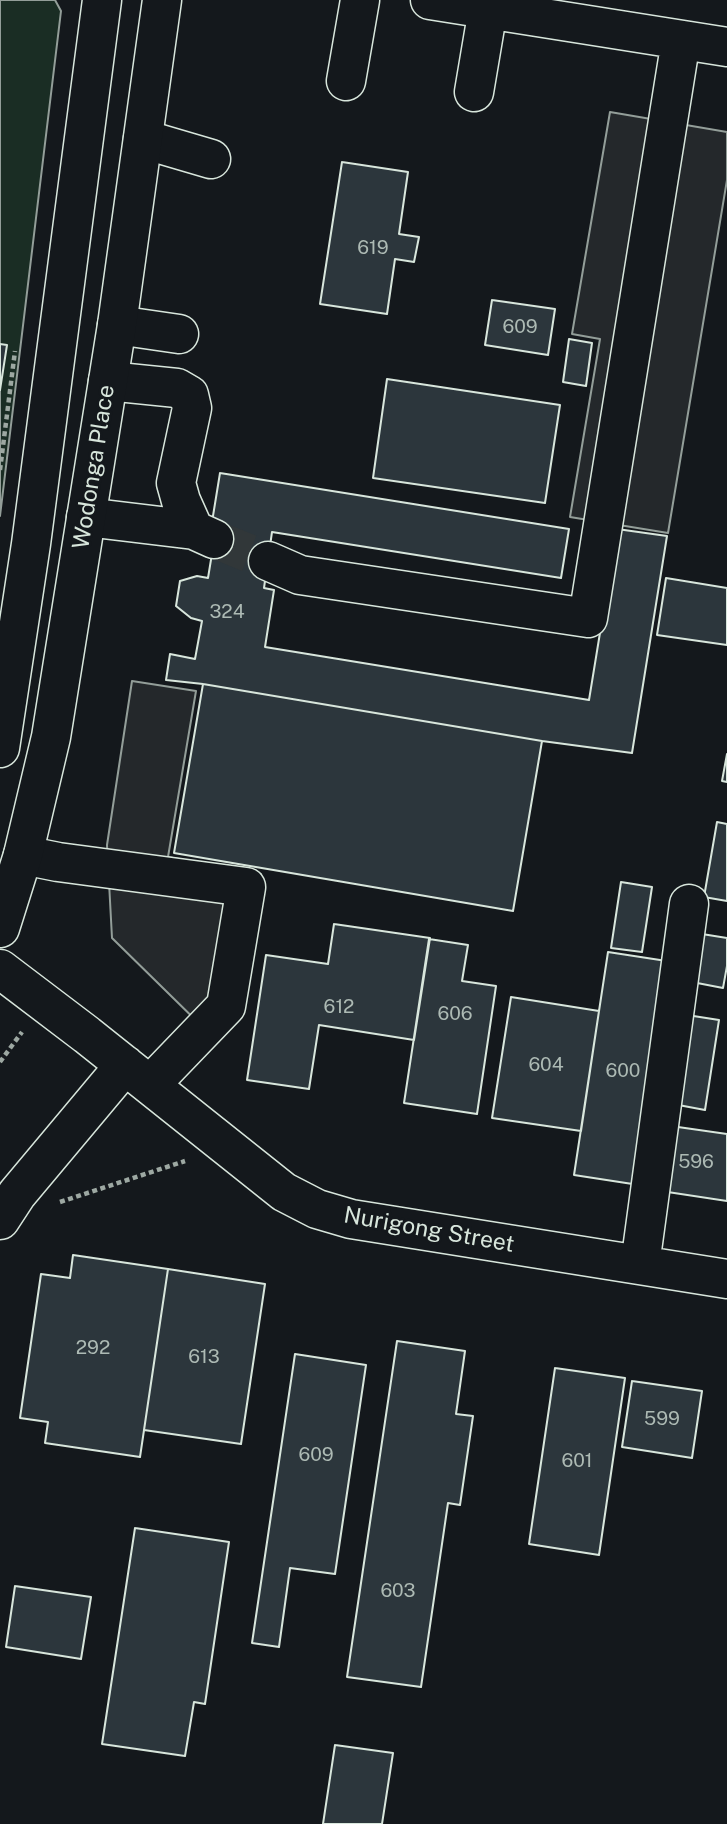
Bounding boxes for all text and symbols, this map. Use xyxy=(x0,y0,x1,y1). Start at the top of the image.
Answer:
house number: 619 xyxy=(357,237,389,259)
house number: 609 xyxy=(502,316,538,338)
street label: Wodonga Place xyxy=(67,383,121,551)
house number: 324 xyxy=(209,601,245,623)
house number: 612 xyxy=(324,996,354,1018)
house number: 606 xyxy=(437,1003,473,1025)
house number: 604 xyxy=(528,1054,564,1076)
house number: 600 xyxy=(606,1060,640,1082)
house number: 596 xyxy=(678,1151,714,1173)
street label: Nurigong Street xyxy=(342,1201,516,1259)
house number: 292 xyxy=(76,1337,110,1359)
house number: 613 xyxy=(188,1346,220,1368)
house number: 599 xyxy=(644,1408,680,1430)
house number: 609 xyxy=(298,1444,334,1466)
house number: 601 xyxy=(561,1450,593,1472)
house number: 603 xyxy=(380,1580,416,1602)

